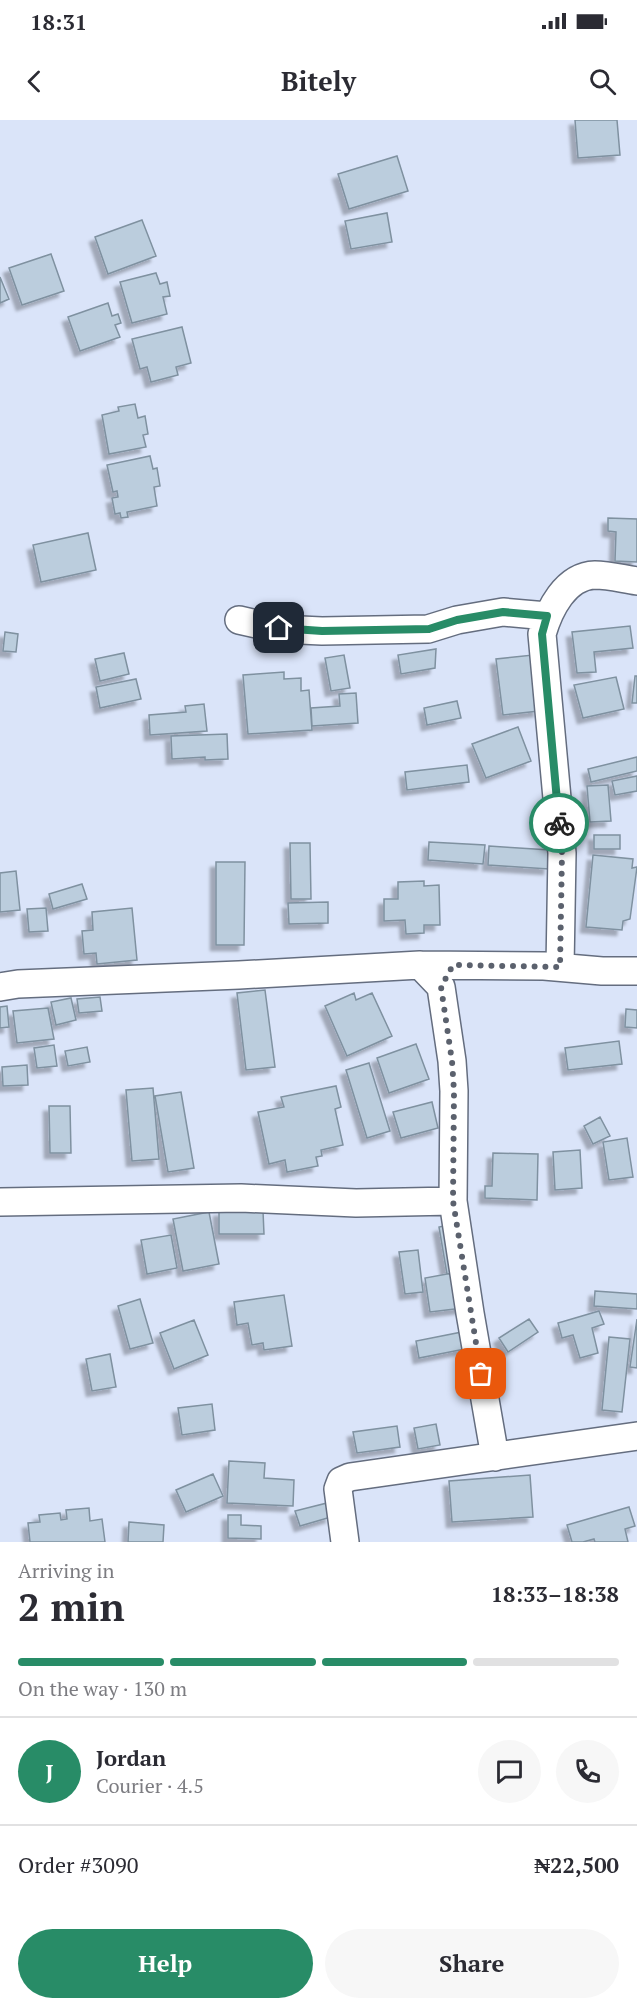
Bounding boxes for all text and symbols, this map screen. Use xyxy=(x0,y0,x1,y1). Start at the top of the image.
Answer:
text: 18:31 xyxy=(30,7,87,36)
text: Bitely xyxy=(281,63,356,99)
icon: back xyxy=(18,65,51,98)
icon: search xyxy=(586,65,619,98)
pin xyxy=(253,602,304,653)
icon: home xyxy=(262,611,295,644)
courier xyxy=(529,793,589,853)
icon: bike xyxy=(543,807,576,840)
pin xyxy=(455,1348,506,1399)
icon: bag xyxy=(464,1357,497,1390)
text: Arriving in xyxy=(18,1557,114,1584)
text: 18:33–18:38 xyxy=(491,1579,619,1608)
text: 2 min xyxy=(18,1580,125,1632)
text: On the way · 130 m xyxy=(18,1675,187,1702)
button: chat xyxy=(478,1740,541,1803)
button: phone xyxy=(556,1740,619,1803)
text: Jordan xyxy=(96,1743,166,1772)
text: J xyxy=(45,1757,54,1786)
text: Courier · 4.5 xyxy=(96,1772,204,1799)
text: Order #3090 xyxy=(18,1850,138,1879)
text: ₦22,500 xyxy=(534,1850,619,1879)
button: Help xyxy=(18,1929,313,1998)
button: Share xyxy=(325,1929,619,1998)

